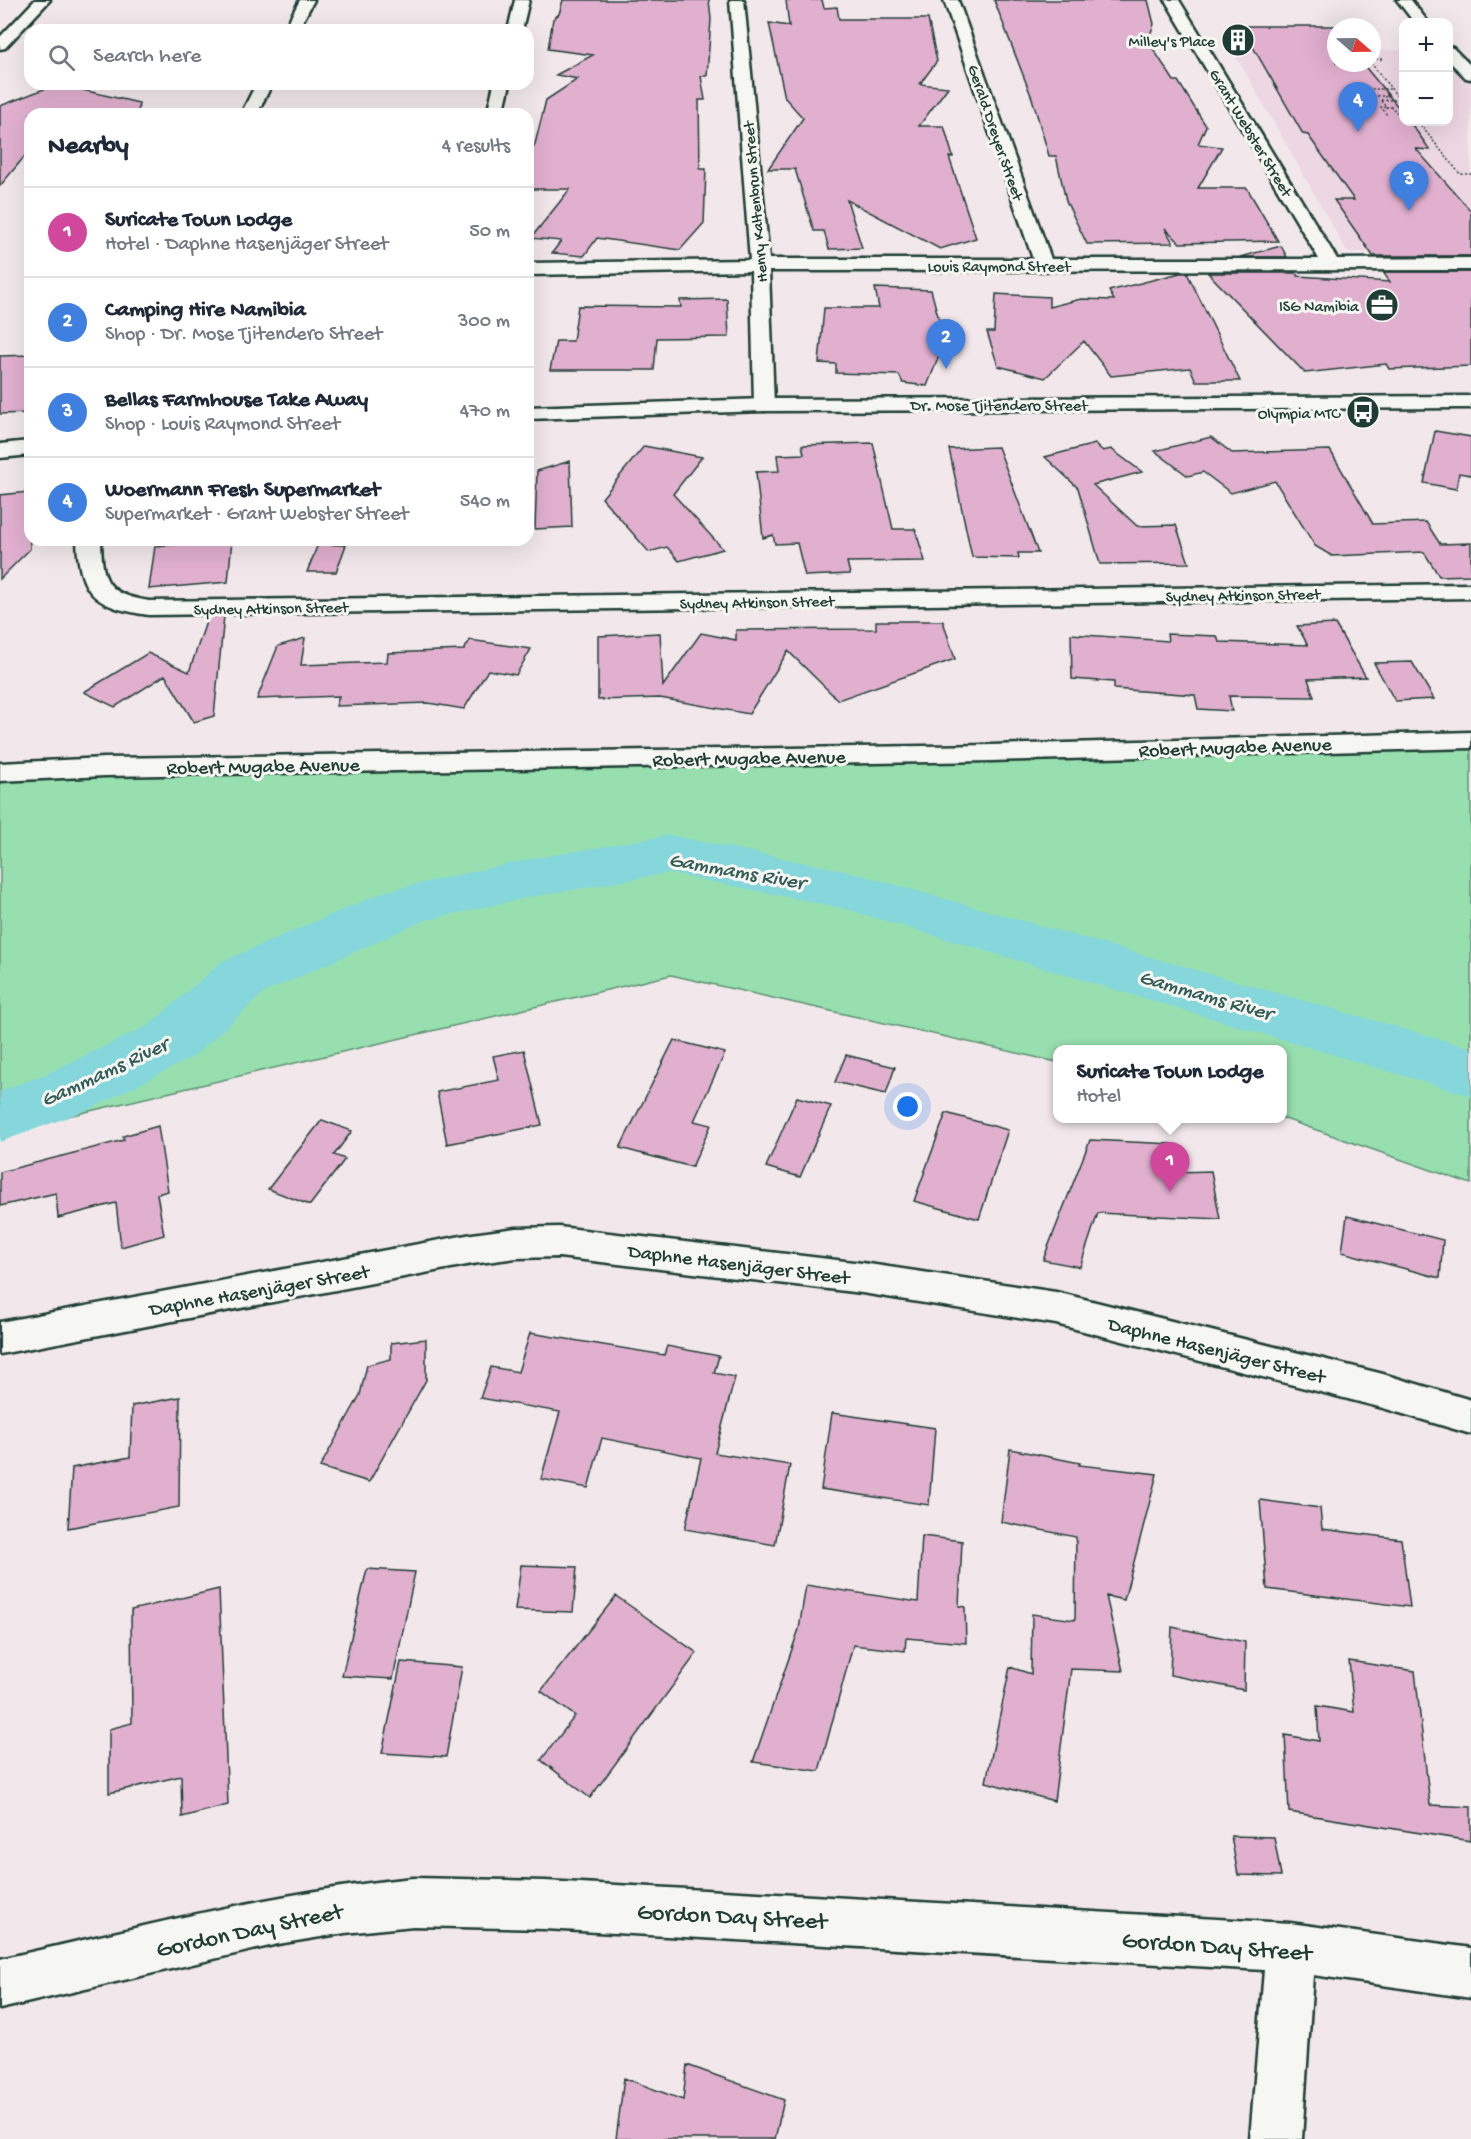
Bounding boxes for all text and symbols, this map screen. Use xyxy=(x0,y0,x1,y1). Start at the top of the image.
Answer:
north arrow xyxy=(1327,18,1381,72)
map controls xyxy=(1399,18,1453,126)
button: + xyxy=(1399,18,1453,72)
building icon: Milley's Place xyxy=(1220,22,1256,58)
search box xyxy=(24,24,534,90)
place label: Milley's Place xyxy=(1129,34,1216,53)
icon: search xyxy=(45,41,78,74)
text: Search here xyxy=(93,44,201,70)
street label: Gerald Dreyer Street xyxy=(962,63,1026,205)
street label: Grant Webster Street xyxy=(1203,66,1295,202)
button: − xyxy=(1399,72,1453,126)
pin: 4 xyxy=(1338,82,1378,132)
street label: Henry Kaltenbrun Street xyxy=(741,119,774,283)
text: Nearby xyxy=(48,132,129,163)
text: 4 results xyxy=(442,136,510,159)
pin: 3 xyxy=(1390,162,1428,211)
text: Suricate Town Lodge xyxy=(105,208,292,234)
text: 1 xyxy=(63,221,72,244)
text: 50 m xyxy=(469,221,510,244)
text: Hotel · Daphne Hasenjäger Street xyxy=(105,234,388,257)
street label: Louis Raymond Street xyxy=(927,259,1072,278)
office icon: ISG Namibia xyxy=(1364,287,1400,323)
text: Camping Hire Namibia xyxy=(105,298,306,324)
place label: ISG Namibia xyxy=(1279,299,1360,318)
text: 2 xyxy=(63,311,72,334)
text: 300 m xyxy=(458,311,510,334)
pin: 2 xyxy=(926,320,966,369)
text: Shop · Dr. Mose Tjitendero Street xyxy=(105,324,382,347)
text: Bellas Farmhouse Take Away xyxy=(105,388,368,414)
bus stop icon: Olympia MTC xyxy=(1345,394,1381,430)
street label: Dr. Mose Tjitendero Street xyxy=(910,398,1089,417)
text: 3 xyxy=(62,401,73,424)
text: 470 m xyxy=(460,401,510,424)
place label: Olympia MTC xyxy=(1258,406,1341,425)
text: Shop · Louis Raymond Street xyxy=(105,414,340,437)
text: Woermann Fresh Supermarket xyxy=(105,478,380,504)
text: 4 xyxy=(63,491,72,514)
text: 540 m xyxy=(460,491,510,514)
text: Supermarket · Grant Webster Street xyxy=(105,504,409,527)
street label: Sydney Atkinson Street xyxy=(1166,587,1322,608)
street label: Sydney Atkinson Street xyxy=(680,594,836,615)
street label: Sydney Atkinson Street xyxy=(194,600,350,621)
street label: Robert Mugabe Avenue xyxy=(1138,735,1333,764)
street label: Robert Mugabe Avenue xyxy=(652,747,847,774)
street label: Robert Mugabe Avenue xyxy=(166,755,361,782)
water label: Gammams River xyxy=(667,849,811,898)
water label: Gammams River xyxy=(1136,966,1279,1030)
water label: Gammams River xyxy=(38,1032,177,1114)
popup xyxy=(1053,1045,1287,1123)
text: Suricate Town Lodge xyxy=(1076,1060,1264,1086)
text: Hotel xyxy=(1076,1086,1121,1109)
your location xyxy=(893,1092,922,1121)
pin: 1 xyxy=(1150,1142,1190,1192)
street label: Daphne Hasenjäger Street xyxy=(625,1241,852,1292)
street label: Daphne Hasenjäger Street xyxy=(146,1261,373,1323)
street label: Daphne Hasenjäger Street xyxy=(1103,1314,1329,1391)
street label: Gordon Day Street xyxy=(154,1898,348,1966)
street label: Gordon Day Street xyxy=(636,1899,830,1938)
street label: Gordon Day Street xyxy=(1121,1927,1315,1970)

